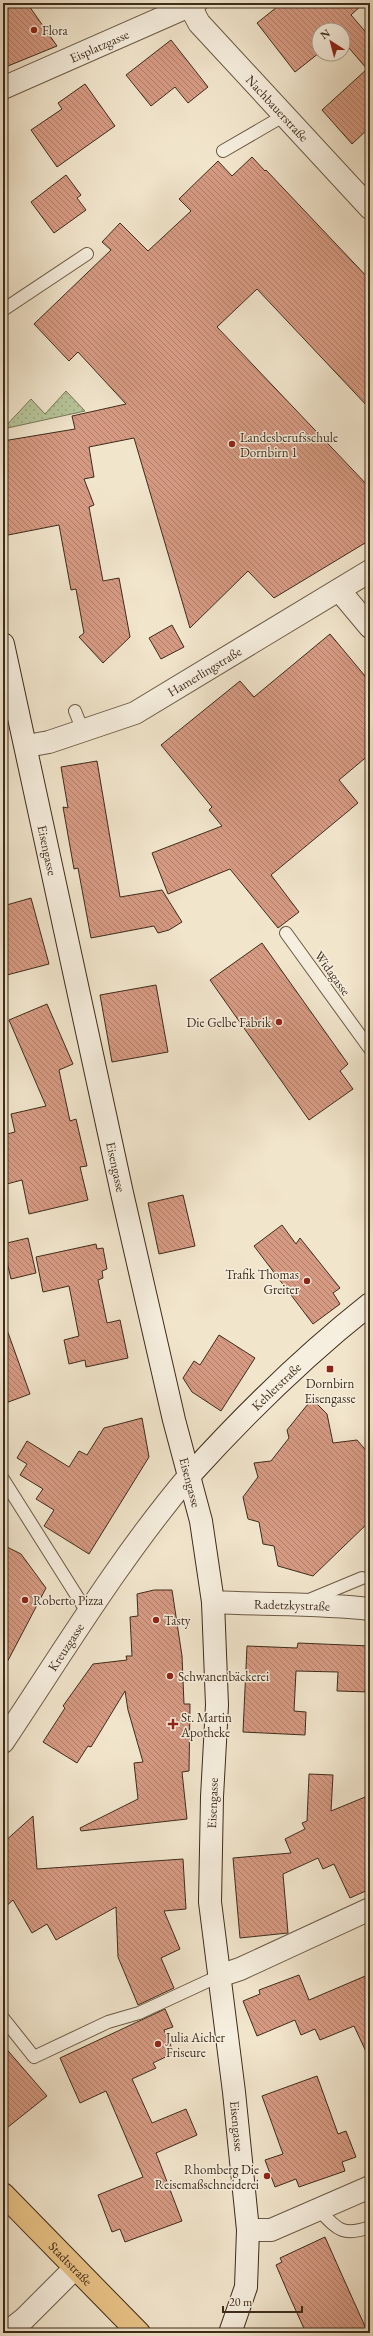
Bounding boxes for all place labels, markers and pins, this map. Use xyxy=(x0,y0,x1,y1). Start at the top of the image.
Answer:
place label: Flora xyxy=(42,22,69,39)
marker: Flora xyxy=(29,25,39,35)
place label: Landesberufsschule Dornbirn 1 xyxy=(240,429,338,461)
marker: Landesberufsschule Dornbirn 1 xyxy=(227,439,237,449)
place label: Die Gelbe Fabrik xyxy=(187,1014,272,1031)
marker: Die Gelbe Fabrik xyxy=(274,1017,284,1027)
place label: Trafik Thomas Greiter xyxy=(225,1266,300,1298)
marker: Trafik Thomas Greiter xyxy=(302,1276,312,1286)
marker: Dornbirn Eisengasse xyxy=(325,1364,335,1374)
place label: Dornbirn Eisengasse xyxy=(305,1375,355,1407)
place label: Roberto Pizza xyxy=(33,1592,104,1609)
marker: Roberto Pizza xyxy=(20,1595,30,1605)
place label: Tasty xyxy=(164,1612,191,1629)
marker: Tasty xyxy=(151,1615,161,1625)
place label: Schwanenbäckerei xyxy=(178,1668,269,1685)
marker: Schwanenbäckerei xyxy=(165,1671,175,1681)
place label: St. Martin Apotheke xyxy=(180,1709,232,1741)
marker: St. Martin Apotheke xyxy=(168,1719,178,1729)
place label: Julia Aicher Friseure xyxy=(165,2029,226,2061)
marker: Julia Aicher Friseure xyxy=(153,2039,163,2049)
place label: Rhomberg Die Reisemaßschneiderei xyxy=(155,2161,259,2193)
marker: Rhomberg Die Reisemaßschneiderei xyxy=(262,2171,272,2181)

